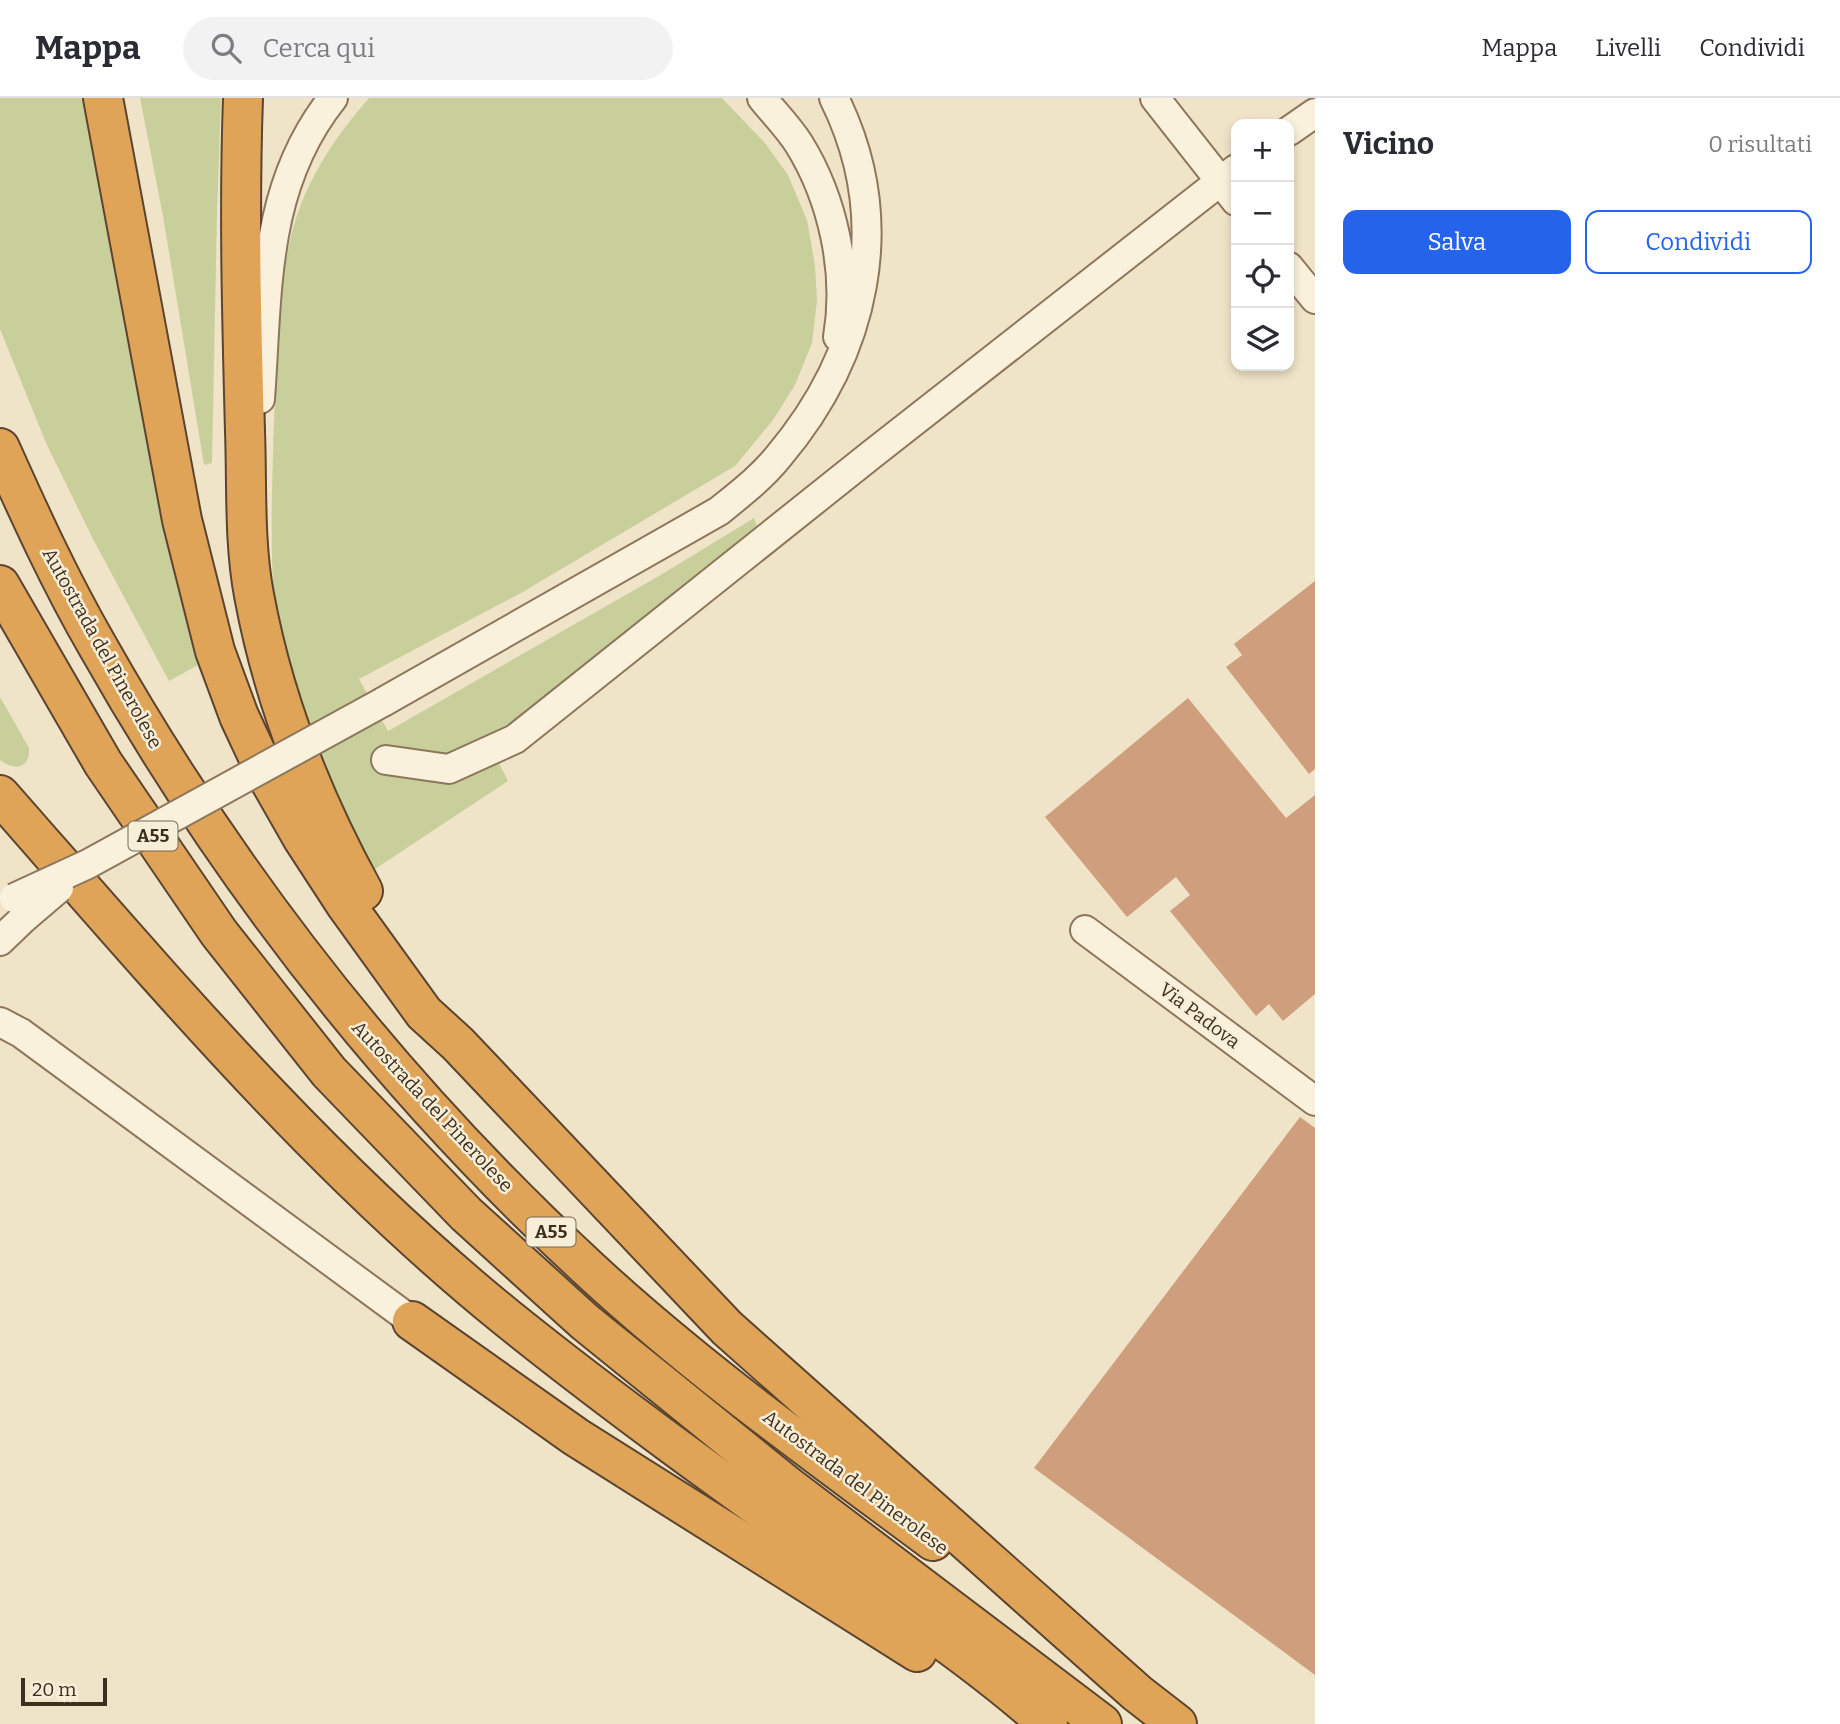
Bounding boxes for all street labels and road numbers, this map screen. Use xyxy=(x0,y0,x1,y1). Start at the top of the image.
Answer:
street label: Autostrada del Pinerolese xyxy=(38,544,167,753)
road number: A55 xyxy=(128,822,178,850)
street label: Via Padova xyxy=(1155,978,1245,1054)
street label: Autostrada del Pinerolese xyxy=(347,1016,518,1197)
road number: A55 xyxy=(526,1218,576,1246)
street label: Autostrada del Pinerolese xyxy=(759,1405,953,1560)

